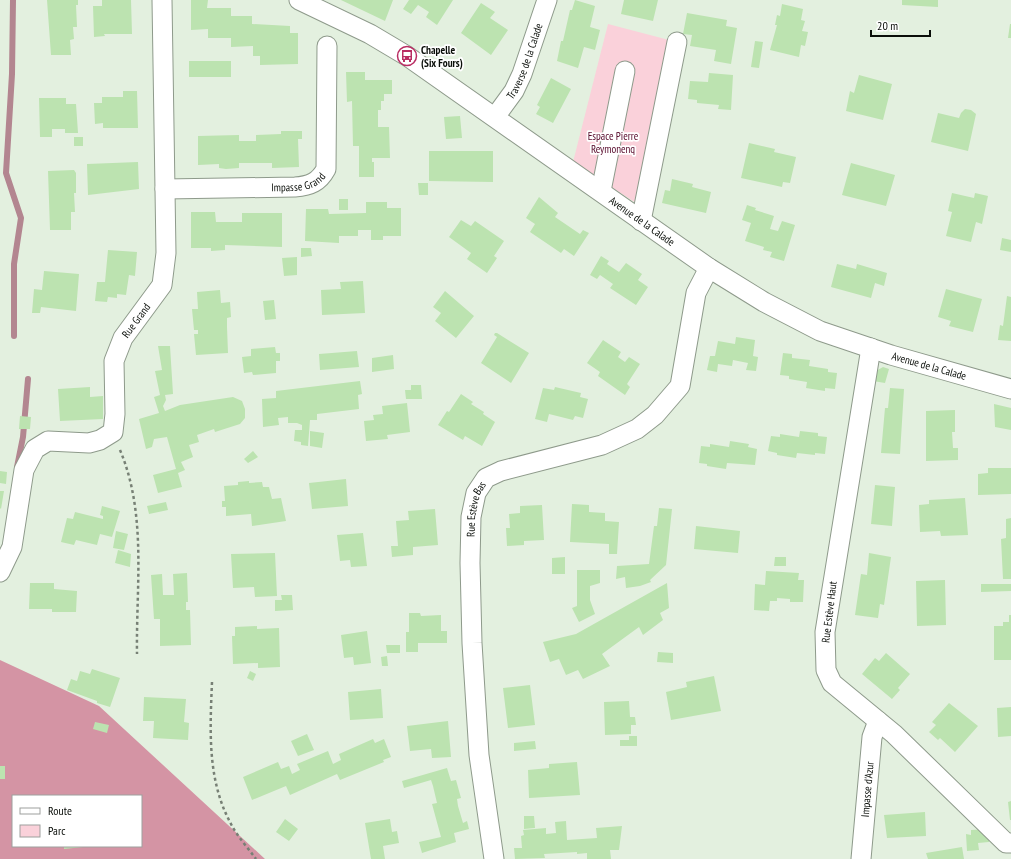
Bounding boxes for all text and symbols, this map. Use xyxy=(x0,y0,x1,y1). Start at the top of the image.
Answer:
scale bar xyxy=(871,12,930,38)
text: 20 m xyxy=(877,18,898,33)
street label: Traverse de la Calade xyxy=(503,21,546,102)
place label: Chapelle (Six Fours) xyxy=(421,43,463,70)
bus stop icon: Chapelle (Six Fours) xyxy=(396,45,418,67)
park label: Espace Pierre Reymonenq xyxy=(588,129,639,156)
street label: Impasse Grand xyxy=(271,169,328,194)
street label: Avenue de la Calade xyxy=(607,193,678,249)
street label: Rue Grand xyxy=(119,300,153,340)
street label: Avenue de la Calade xyxy=(890,349,968,383)
street label: Rue Estève Bas xyxy=(464,478,489,537)
street label: Rue Estève Haut xyxy=(818,580,840,644)
street label: Impasse d'Azur xyxy=(858,761,877,818)
legend xyxy=(12,795,142,847)
text: Route xyxy=(48,803,72,818)
text: Parc xyxy=(48,823,66,838)

